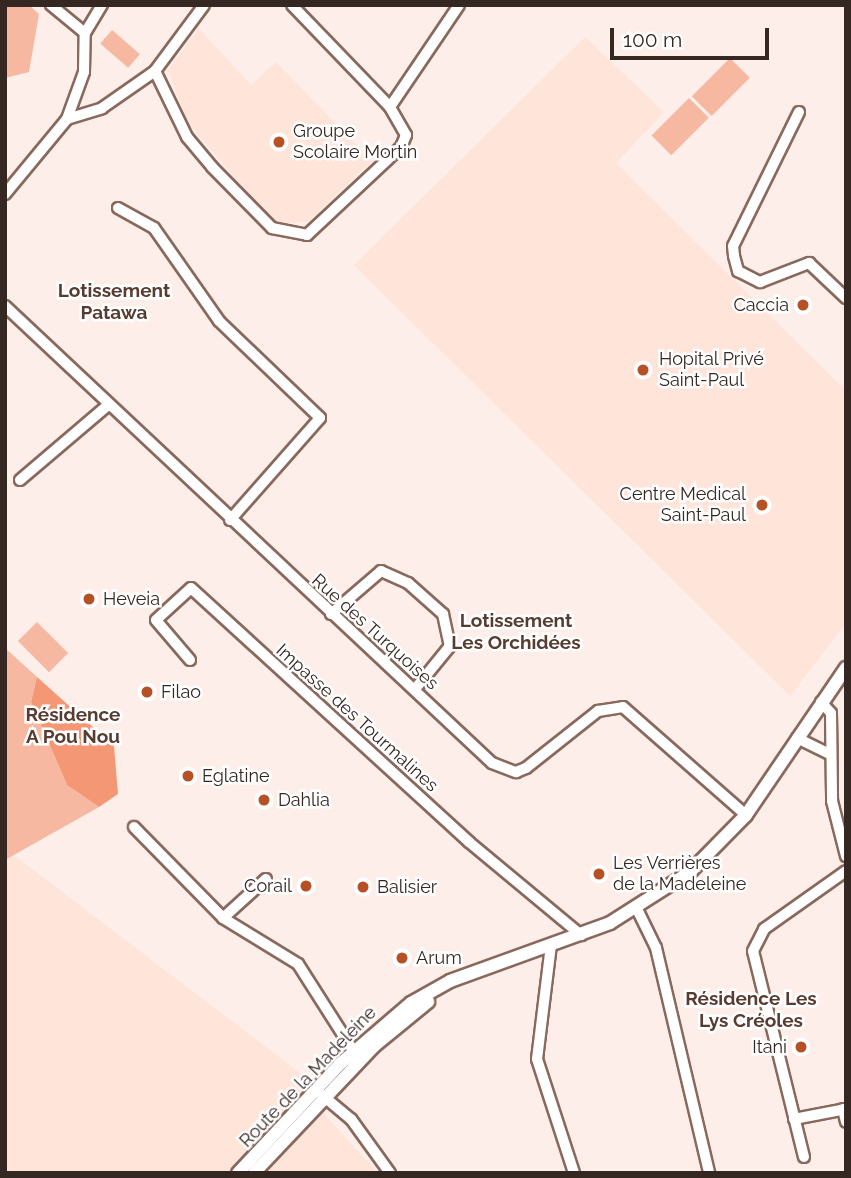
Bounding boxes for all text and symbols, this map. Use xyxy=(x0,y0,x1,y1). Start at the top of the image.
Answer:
scale bar xyxy=(613,14,772,58)
text: 100 m xyxy=(623,27,682,52)
place label: Groupe Scolaire Mortin xyxy=(293,121,417,164)
marker: Groupe Scolaire Mortin xyxy=(271,134,287,150)
district label: Lotissement Patawa xyxy=(58,280,170,324)
place label: Caccia xyxy=(733,294,789,316)
marker: Caccia xyxy=(795,297,811,313)
place label: Hopital Privé Saint-Paul xyxy=(659,349,764,392)
marker: Hopital Privé Saint-Paul xyxy=(633,360,653,380)
place label: Centre Medical Saint-Paul xyxy=(620,484,746,526)
marker: Centre Medical Saint-Paul xyxy=(752,495,772,515)
street label: Rue des Turquoises xyxy=(307,569,443,695)
place label: Heveia xyxy=(103,588,160,610)
marker: Heveia xyxy=(81,591,97,607)
district label: Lotissement Les Orchidées xyxy=(451,610,581,654)
street label: Impasse des Tourmalines xyxy=(271,639,443,797)
place label: Filao xyxy=(161,681,201,703)
marker: Filao xyxy=(139,684,155,700)
district label: Résidence A Pou Nou xyxy=(25,704,121,748)
place label: Eglatine xyxy=(202,765,269,787)
marker: Eglatine xyxy=(180,768,196,784)
place label: Dahlia xyxy=(278,789,330,811)
marker: Dahlia xyxy=(256,792,272,808)
place label: Les Verrières de la Madeleine xyxy=(613,853,746,896)
marker: Les Verrières de la Madeleine xyxy=(591,866,607,882)
place label: Corail xyxy=(244,875,292,897)
place label: Balisier xyxy=(377,876,437,898)
marker: Corail xyxy=(298,878,314,894)
marker: Balisier xyxy=(355,879,371,895)
place label: Arum xyxy=(416,947,462,969)
marker: Arum xyxy=(394,950,410,966)
district label: Résidence Les Lys Créoles xyxy=(685,988,817,1032)
street label: Route de la Madeleine xyxy=(235,1002,381,1152)
place label: Itani xyxy=(752,1036,787,1058)
marker: Itani xyxy=(793,1039,809,1055)

